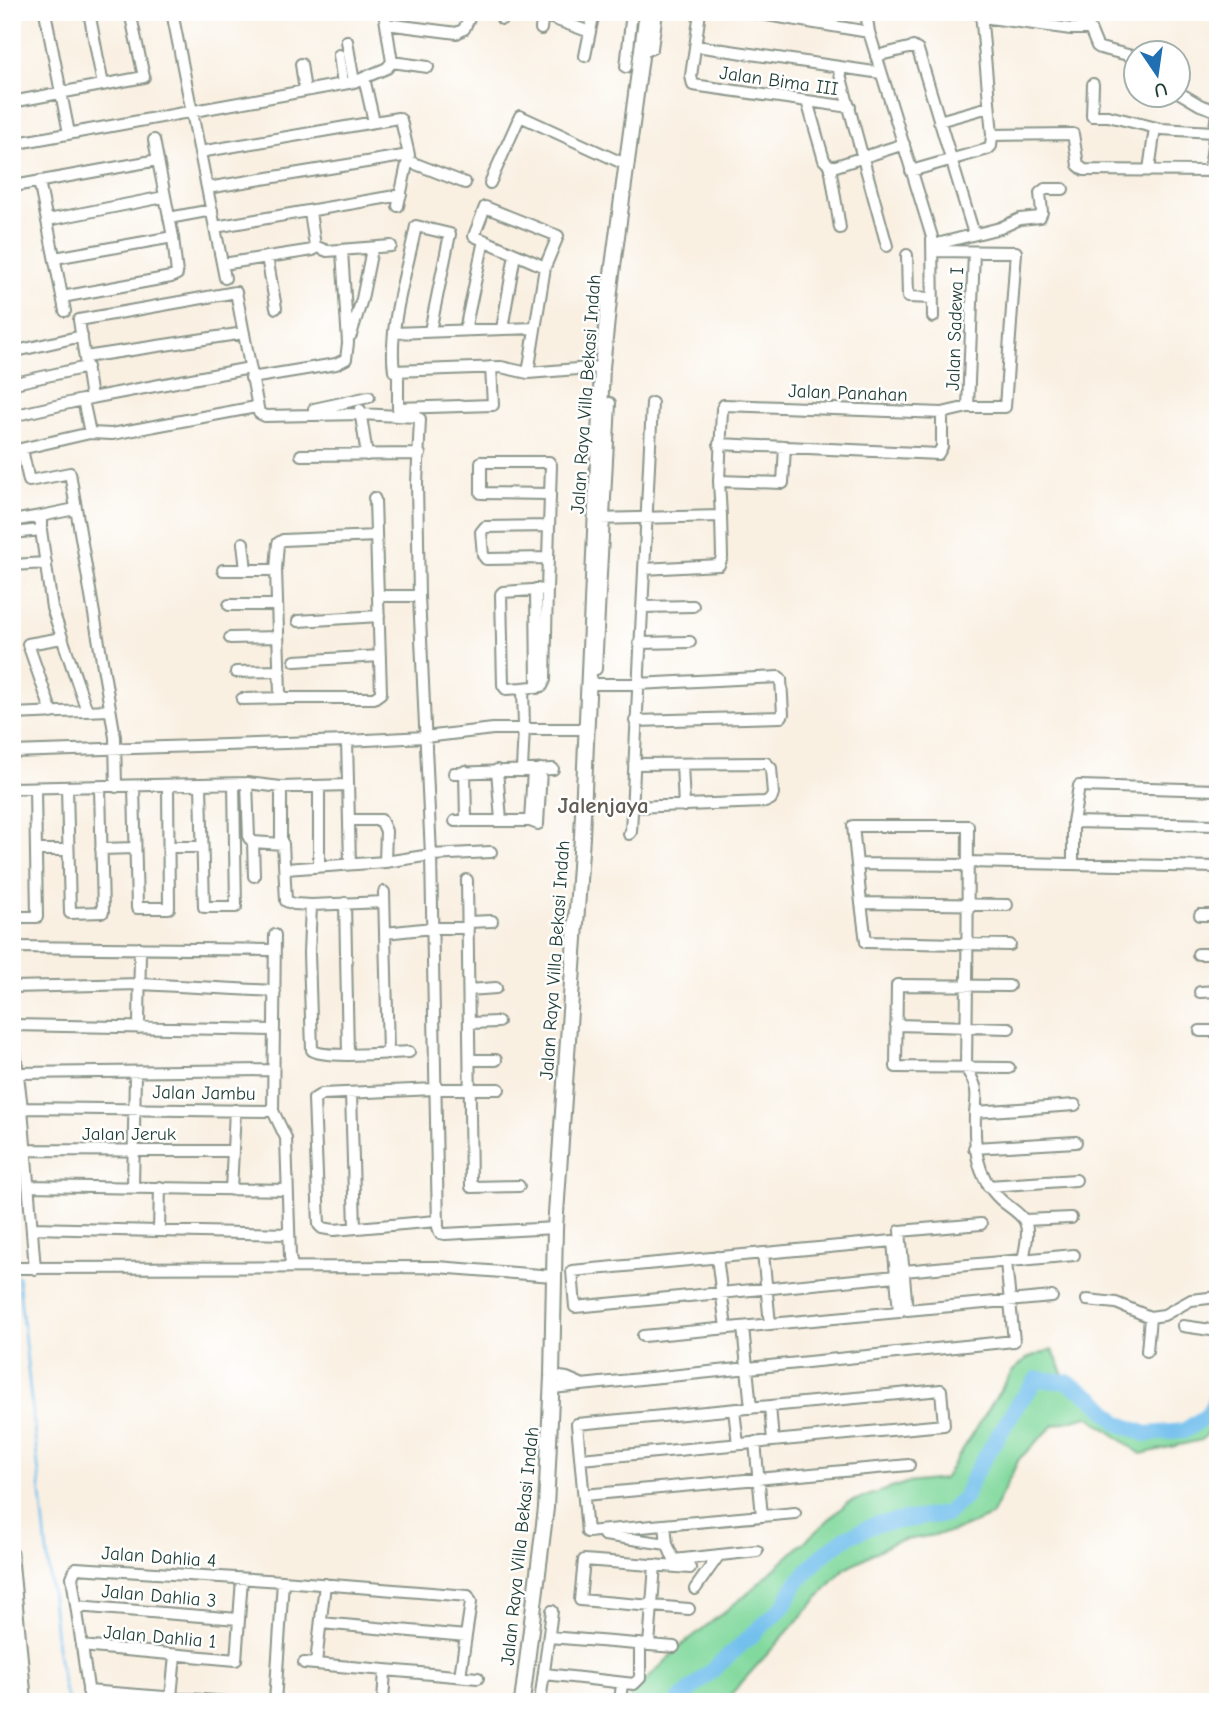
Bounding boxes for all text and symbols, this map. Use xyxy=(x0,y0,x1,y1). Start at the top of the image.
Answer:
north arrow xyxy=(1122,38,1192,108)
street label: Jalan Bima III xyxy=(718,62,840,100)
text: U xyxy=(1152,77,1169,102)
street label: Jalan Sadewa I xyxy=(942,267,968,391)
street label: Jalan Raya Villa Bekasi Indah xyxy=(567,274,605,515)
street label: Jalan Panahan xyxy=(788,380,908,406)
district label: Jalenjaya xyxy=(557,792,649,819)
street label: Jalan Raya Villa Bekasi Indah xyxy=(536,840,574,1081)
street label: Jalan Jambu xyxy=(152,1081,256,1105)
street label: Jalan Jeruk xyxy=(82,1123,177,1145)
street label: Jalan Raya Villa Bekasi Indah xyxy=(497,1426,543,1667)
street label: Jalan Dahlia 4 xyxy=(101,1542,217,1572)
street label: Jalan Dahlia 3 xyxy=(100,1580,217,1612)
street label: Jalan Dahlia 1 xyxy=(102,1621,217,1653)

